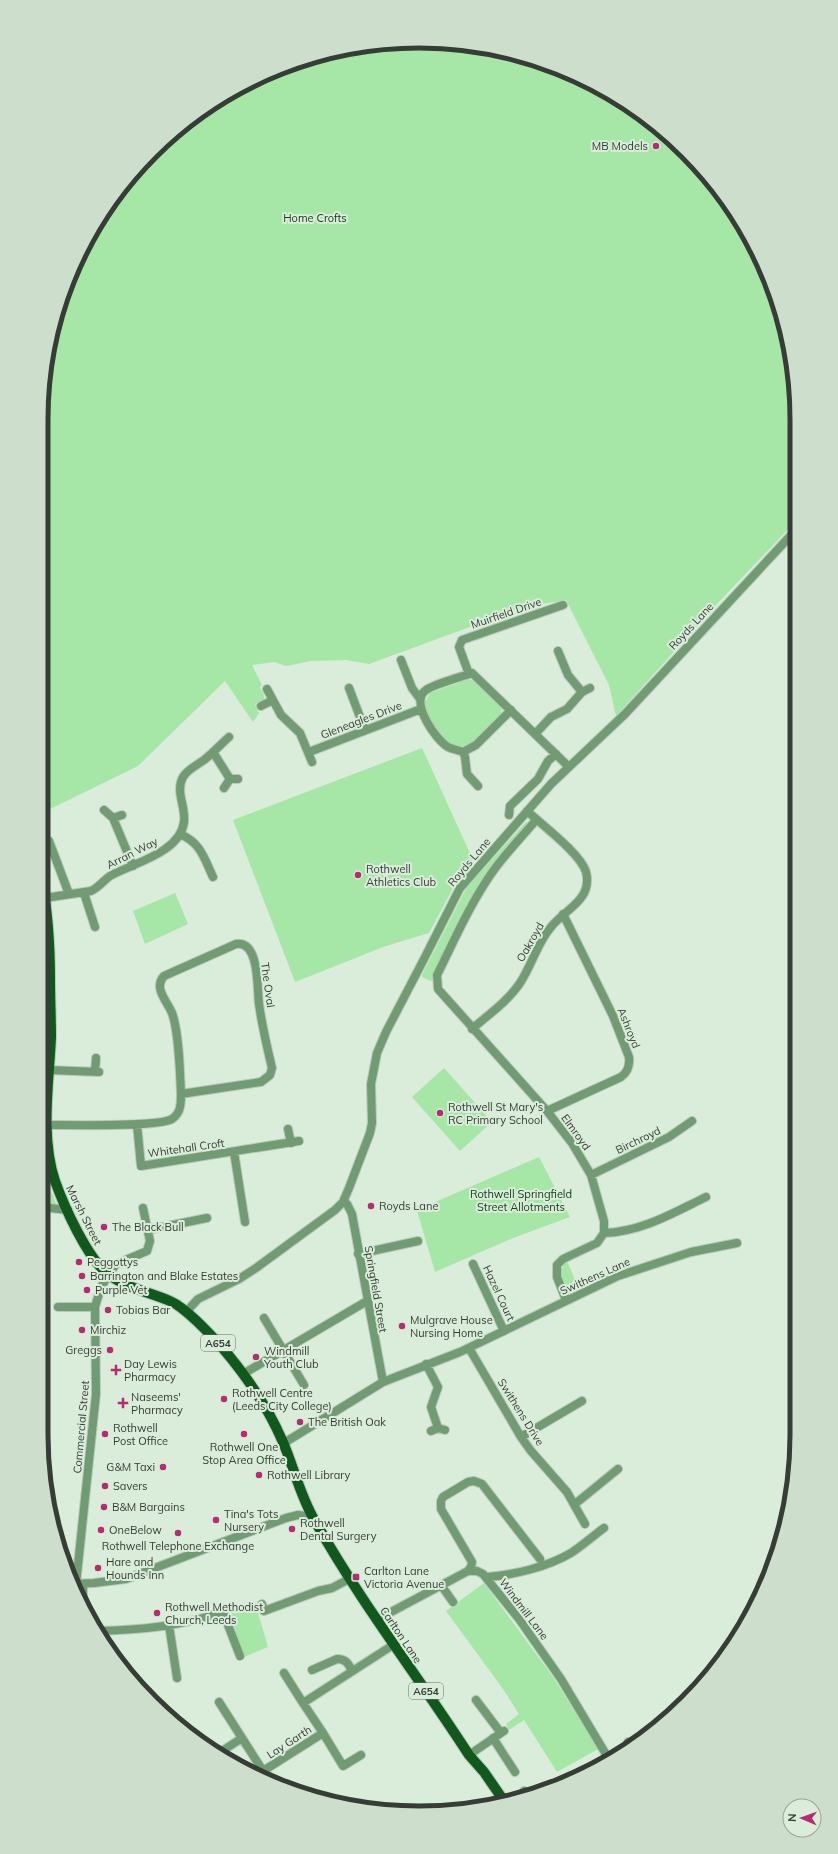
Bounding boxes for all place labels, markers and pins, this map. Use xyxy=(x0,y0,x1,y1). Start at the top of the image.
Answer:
place label: MB Models xyxy=(592,139,648,153)
marker: MB Models xyxy=(651,141,661,151)
place label: Rothwell Athletics Club xyxy=(366,862,437,889)
marker: Rothwell Athletics Club xyxy=(353,870,363,880)
place label: Rothwell St Mary's RC Primary School xyxy=(448,1100,543,1127)
marker: Rothwell St Mary's RC Primary School xyxy=(435,1108,445,1118)
place label: Royds Lane xyxy=(379,1199,438,1213)
marker: Royds Lane xyxy=(366,1201,376,1211)
place label: The Black Bull xyxy=(112,1220,184,1234)
marker: The Black Bull xyxy=(99,1222,109,1232)
place label: Peggottys xyxy=(87,1255,138,1269)
marker: Peggottys xyxy=(74,1257,84,1267)
place label: Barrington and Blake Estates xyxy=(90,1269,238,1283)
marker: Barrington and Blake Estates xyxy=(77,1271,87,1281)
place label: Purple Vet xyxy=(95,1283,148,1297)
marker: Purple Vet xyxy=(82,1285,92,1295)
place label: Tobias Bar xyxy=(116,1303,170,1317)
marker: Tobias Bar xyxy=(103,1305,113,1315)
place label: Mulgrave House Nursing Home xyxy=(410,1313,493,1340)
marker: Mulgrave House Nursing Home xyxy=(397,1321,407,1331)
place label: Mirchiz xyxy=(90,1323,126,1337)
marker: Mirchiz xyxy=(77,1325,87,1335)
place label: Greggs xyxy=(65,1343,102,1357)
place label: Windmill Youth Club xyxy=(263,1344,319,1371)
marker: Greggs xyxy=(105,1345,115,1355)
marker: Windmill Youth Club xyxy=(251,1352,261,1362)
place label: Day Lewis Pharmacy xyxy=(124,1357,177,1384)
marker: Day Lewis Pharmacy xyxy=(111,1365,121,1375)
place label: Rothwell Centre (Leeds City College) xyxy=(232,1386,332,1413)
place label: Naseems' Pharmacy xyxy=(131,1390,183,1417)
marker: Rothwell Centre (Leeds City College) xyxy=(219,1394,229,1404)
marker: Naseems' Pharmacy xyxy=(118,1398,128,1408)
place label: The British Oak xyxy=(308,1415,386,1429)
marker: The British Oak xyxy=(295,1417,305,1427)
place label: Rothwell Post Office xyxy=(113,1421,168,1448)
marker: Rothwell Post Office xyxy=(100,1429,110,1439)
marker: Rothwell One Stop Area Office xyxy=(239,1429,249,1439)
place label: Rothwell One Stop Area Office xyxy=(202,1440,286,1467)
place label: G&M Taxi xyxy=(106,1460,155,1474)
marker: G&M Taxi xyxy=(158,1462,168,1472)
place label: Rothwell Library xyxy=(267,1468,351,1482)
marker: Rothwell Library xyxy=(254,1470,264,1480)
place label: Savers xyxy=(113,1479,148,1493)
marker: Savers xyxy=(100,1481,110,1491)
place label: B&M Bargains xyxy=(112,1500,185,1514)
marker: B&M Bargains xyxy=(99,1502,109,1512)
place label: Tina's Tots Nursery xyxy=(224,1507,278,1534)
marker: Tina's Tots Nursery xyxy=(211,1515,221,1525)
place label: Rothwell Dental Surgery xyxy=(300,1516,377,1543)
place label: OneBelow xyxy=(109,1523,162,1537)
marker: Rothwell Dental Surgery xyxy=(287,1524,297,1534)
marker: OneBelow xyxy=(96,1525,106,1535)
marker: Rothwell Telephone Exchange xyxy=(173,1528,183,1538)
place label: Rothwell Telephone Exchange xyxy=(102,1539,254,1553)
place label: Hare and Hounds Inn xyxy=(106,1555,164,1582)
marker: Hare and Hounds Inn xyxy=(93,1563,103,1573)
place label: Carlton Lane Victoria Avenue xyxy=(364,1564,444,1591)
marker: Carlton Lane Victoria Avenue xyxy=(351,1572,361,1582)
place label: Rothwell Methodist Church, Leeds xyxy=(165,1600,263,1627)
marker: Rothwell Methodist Church, Leeds xyxy=(152,1608,162,1618)

